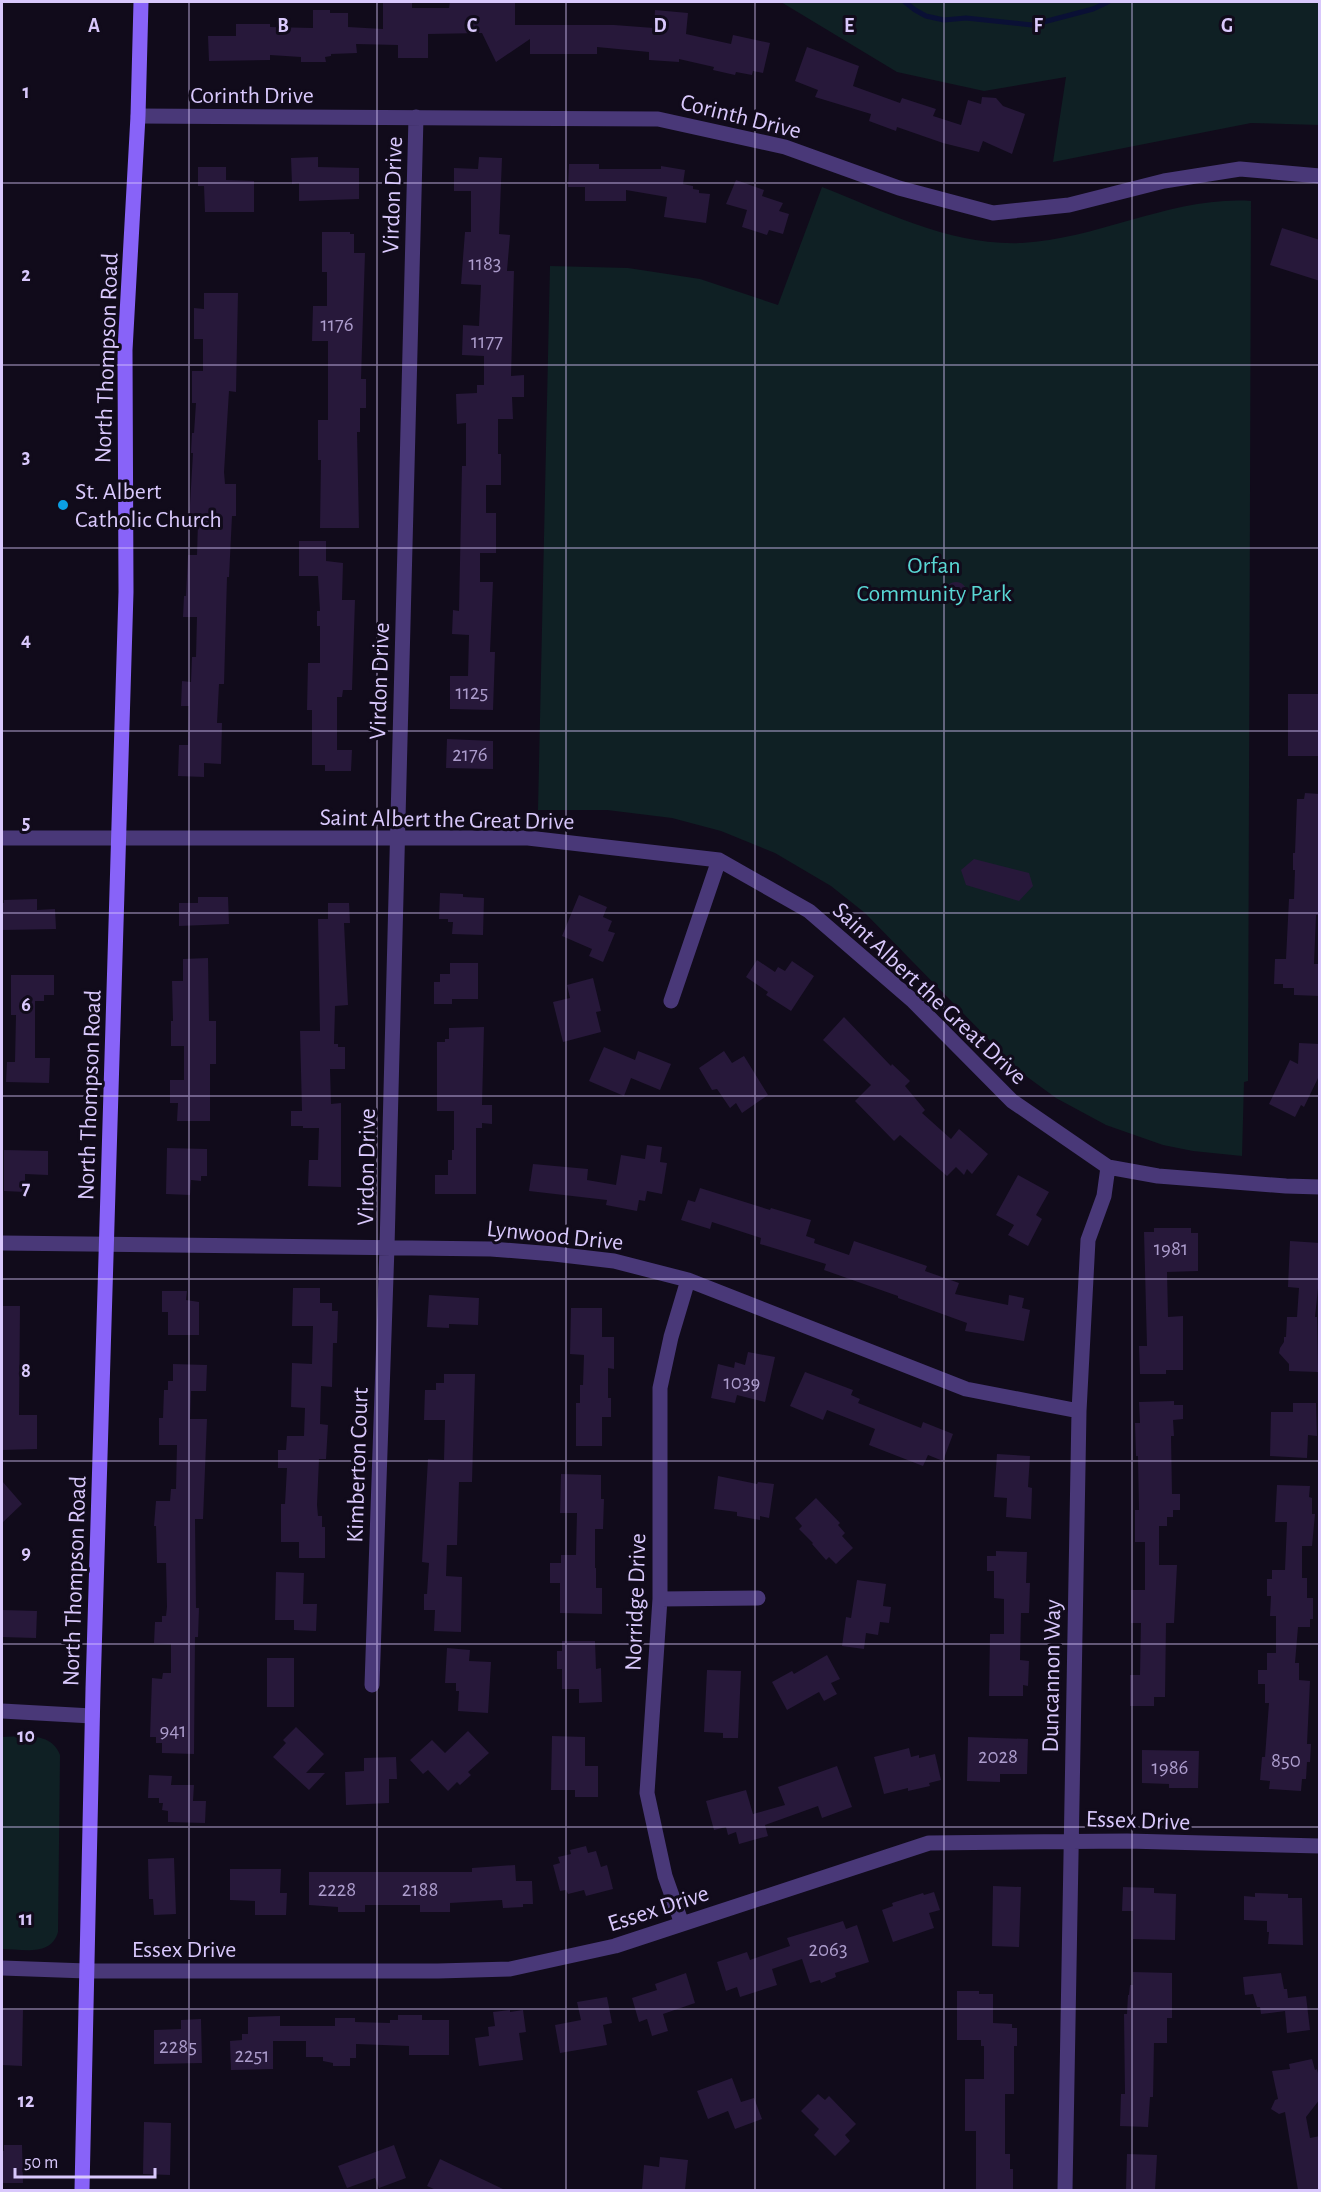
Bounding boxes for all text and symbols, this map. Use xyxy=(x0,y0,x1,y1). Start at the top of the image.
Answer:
text: A xyxy=(88,16,100,36)
text: B xyxy=(277,16,289,36)
text: C xyxy=(467,16,478,36)
text: D xyxy=(653,16,667,36)
text: E xyxy=(844,16,854,36)
text: F xyxy=(1033,16,1043,36)
text: G xyxy=(1221,16,1233,36)
text: 1 xyxy=(22,82,30,102)
street label: Corinth Drive xyxy=(190,84,314,108)
street label: Corinth Drive xyxy=(678,90,804,144)
street label: Virdon Drive xyxy=(379,136,407,254)
street label: North Thompson Road xyxy=(91,252,123,464)
house number: 1183 xyxy=(468,253,502,274)
text: 2 xyxy=(21,265,31,285)
house number: 1176 xyxy=(320,314,354,335)
house number: 1177 xyxy=(471,331,503,352)
text: 3 xyxy=(22,447,30,467)
place label: St. Albert Catholic Church xyxy=(75,480,222,532)
marker: St. Albert Catholic Church xyxy=(56,498,70,512)
park label: Orfan Community Park xyxy=(856,554,1012,606)
street label: Virdon Drive xyxy=(366,622,394,740)
text: 4 xyxy=(21,630,31,650)
house number: 1125 xyxy=(456,682,488,703)
house number: 2176 xyxy=(452,744,488,765)
street label: Saint Albert the Great Drive xyxy=(319,806,575,834)
text: 5 xyxy=(22,813,30,833)
street label: Saint Albert the Great Drive xyxy=(828,898,1031,1089)
street label: North Thompson Road xyxy=(74,989,106,1201)
text: 6 xyxy=(21,995,31,1015)
street label: Virdon Drive xyxy=(354,1108,380,1226)
text: 7 xyxy=(22,1178,31,1198)
street label: Lynwood Drive xyxy=(485,1217,624,1255)
house number: 1981 xyxy=(1154,1238,1188,1259)
text: 8 xyxy=(21,1361,31,1381)
house number: 1039 xyxy=(724,1372,760,1393)
street label: Kimberton Court xyxy=(343,1386,373,1543)
street label: North Thompson Road xyxy=(59,1475,91,1687)
street label: Norridge Drive xyxy=(622,1533,650,1671)
text: 9 xyxy=(21,1543,31,1563)
street label: Duncannon Way xyxy=(1039,1599,1065,1753)
house number: 941 xyxy=(159,1720,187,1741)
text: 10 xyxy=(17,1726,35,1746)
house number: 2028 xyxy=(978,1746,1018,1767)
house number: 850 xyxy=(1271,1750,1301,1771)
house number: 1986 xyxy=(1152,1757,1188,1778)
street label: Essex Drive xyxy=(1085,1807,1191,1835)
house number: 2228 xyxy=(318,1879,356,1900)
house number: 2188 xyxy=(402,1879,438,1900)
street label: Essex Drive xyxy=(605,1881,712,1937)
text: 11 xyxy=(19,1909,33,1929)
street label: Essex Drive xyxy=(132,1938,236,1962)
house number: 2063 xyxy=(808,1939,848,1960)
house number: 2285 xyxy=(159,2036,197,2057)
house number: 2251 xyxy=(234,2045,270,2066)
text: 12 xyxy=(18,2091,34,2111)
scale bar xyxy=(15,2141,154,2179)
text: 50 m xyxy=(24,2154,58,2172)

